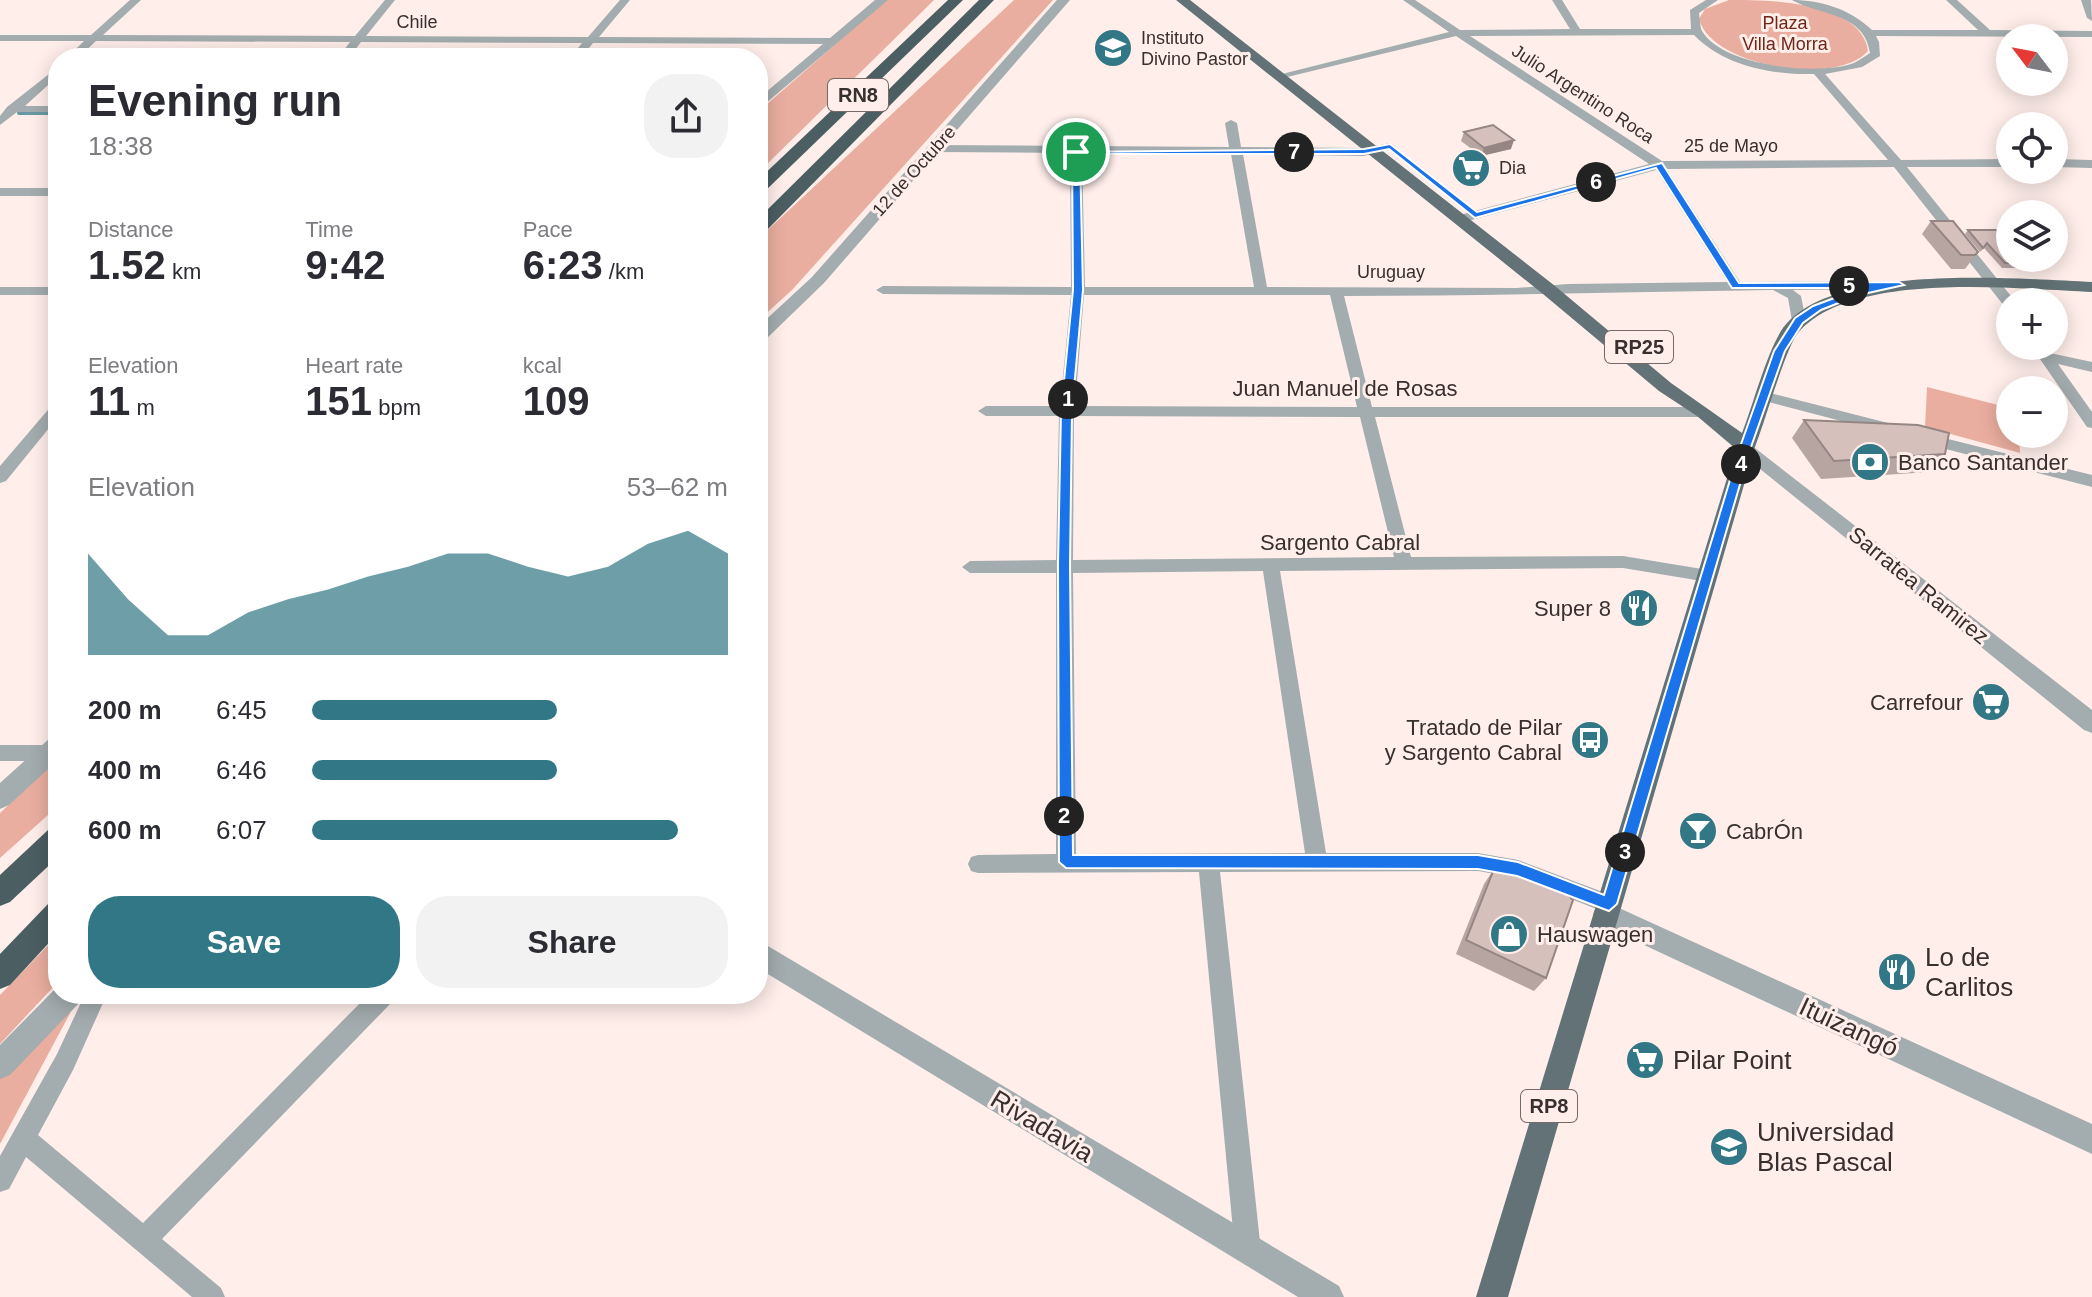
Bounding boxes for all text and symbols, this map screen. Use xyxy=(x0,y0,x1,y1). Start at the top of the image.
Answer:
street label: Chile xyxy=(396,12,438,32)
park label: Plaza Villa Morra xyxy=(1742,13,1829,54)
north arrow xyxy=(1996,24,2068,96)
map controls xyxy=(1996,24,2068,448)
school or university icon: Instituto Divino Pastor xyxy=(1092,27,1134,69)
place label: Instituto Divino Pastor xyxy=(1141,28,1248,69)
street label: Julio Argentino Roca xyxy=(1508,41,1659,148)
button: share xyxy=(644,74,728,158)
text: Evening run xyxy=(88,76,342,125)
road number: RN8 xyxy=(828,79,888,111)
button: locate xyxy=(1996,112,2068,184)
pin xyxy=(1042,118,1110,186)
street label: 12 de Octubre xyxy=(868,122,960,220)
icon: arrive xyxy=(1054,130,1098,174)
text: 18:38 xyxy=(88,131,153,161)
pin: 7 xyxy=(1274,132,1314,172)
street label: 25 de Mayo xyxy=(1684,136,1778,156)
text: 7 xyxy=(1288,139,1300,164)
supermarket icon: Dia xyxy=(1450,147,1492,189)
place label: Dia xyxy=(1499,158,1527,178)
pin: 6 xyxy=(1576,162,1616,202)
text: 6 xyxy=(1590,169,1602,194)
button: layers xyxy=(1996,200,2068,272)
text: Distance xyxy=(88,217,174,242)
text: Time xyxy=(305,217,353,242)
text: Pace xyxy=(523,217,573,242)
text: 1.52 xyxy=(88,243,166,287)
text: 9:42 xyxy=(305,243,385,287)
text: 6:23 xyxy=(523,243,603,287)
text: km xyxy=(166,259,201,284)
text: /km xyxy=(603,259,644,284)
street label: Uruguay xyxy=(1357,262,1425,282)
pin: 5 xyxy=(1829,266,1869,306)
text: 5 xyxy=(1843,273,1855,298)
button: + xyxy=(1996,288,2068,360)
road number: RP25 xyxy=(1605,331,1673,363)
text: Elevation xyxy=(88,353,179,378)
text: Heart rate xyxy=(305,353,403,378)
text: kcal xyxy=(523,353,562,378)
street label: Juan Manuel de Rosas xyxy=(1232,376,1458,401)
button: − xyxy=(1996,376,2068,448)
text: 11 xyxy=(88,379,130,423)
text: 151 xyxy=(305,379,372,423)
text: 109 xyxy=(523,379,589,423)
pin: 1 xyxy=(1048,379,1088,419)
text: 1 xyxy=(1062,386,1074,411)
text: m xyxy=(130,395,155,420)
text: bpm xyxy=(372,395,421,420)
bank icon: Banco Santander xyxy=(1849,441,1891,483)
pin: 4 xyxy=(1721,444,1761,484)
place label: Banco Santander xyxy=(1898,450,2068,475)
text: 4 xyxy=(1735,451,1747,476)
text: Elevation xyxy=(88,472,195,502)
text: 53–62 m xyxy=(627,472,728,502)
street label: Sarratea Ramirez xyxy=(1844,521,1994,649)
street label: Sargento Cabral xyxy=(1260,530,1420,555)
restaurant icon: Super 8 xyxy=(1618,587,1660,629)
place label: Super 8 xyxy=(1534,596,1611,621)
supermarket icon: Carrefour xyxy=(1970,681,2012,723)
place label: Carrefour xyxy=(1870,690,1963,715)
text: 200 m xyxy=(88,695,162,725)
text: 6:45 xyxy=(216,695,267,725)
place label: Tratado de Pilar y Sargento Cabral xyxy=(1385,715,1562,765)
bus stop icon: Tratado de Pilar y Sargento Cabral xyxy=(1569,719,1611,761)
text: 400 m xyxy=(88,755,162,785)
text: 6:46 xyxy=(216,755,267,785)
pin: 2 xyxy=(1044,796,1084,836)
text: 2 xyxy=(1058,803,1070,828)
bar icon: CabrÓn xyxy=(1677,810,1719,852)
text: 600 m xyxy=(88,815,162,845)
text: 6:07 xyxy=(216,815,267,845)
place label: CabrÓn xyxy=(1726,819,1803,844)
pin: 3 xyxy=(1605,832,1645,872)
text: 3 xyxy=(1619,839,1631,864)
button: Save xyxy=(88,896,400,988)
button: Share xyxy=(416,896,728,988)
shop icon: Hauswagen xyxy=(1488,913,1530,955)
place label: Hauswagen xyxy=(1537,922,1653,947)
place label: Lo de Carlitos xyxy=(1925,942,2013,1002)
restaurant icon: Lo de Carlitos xyxy=(1876,951,1918,993)
street label: Ituizangó xyxy=(1795,991,1903,1063)
supermarket icon: Pilar Point xyxy=(1624,1039,1666,1081)
place label: Pilar Point xyxy=(1673,1045,1792,1075)
street label: Rivadavia xyxy=(985,1084,1099,1169)
road number: RP8 xyxy=(1521,1090,1577,1122)
place label: Universidad Blas Pascal xyxy=(1757,1117,1894,1177)
school or university icon: Universidad Blas Pascal xyxy=(1708,1126,1750,1168)

